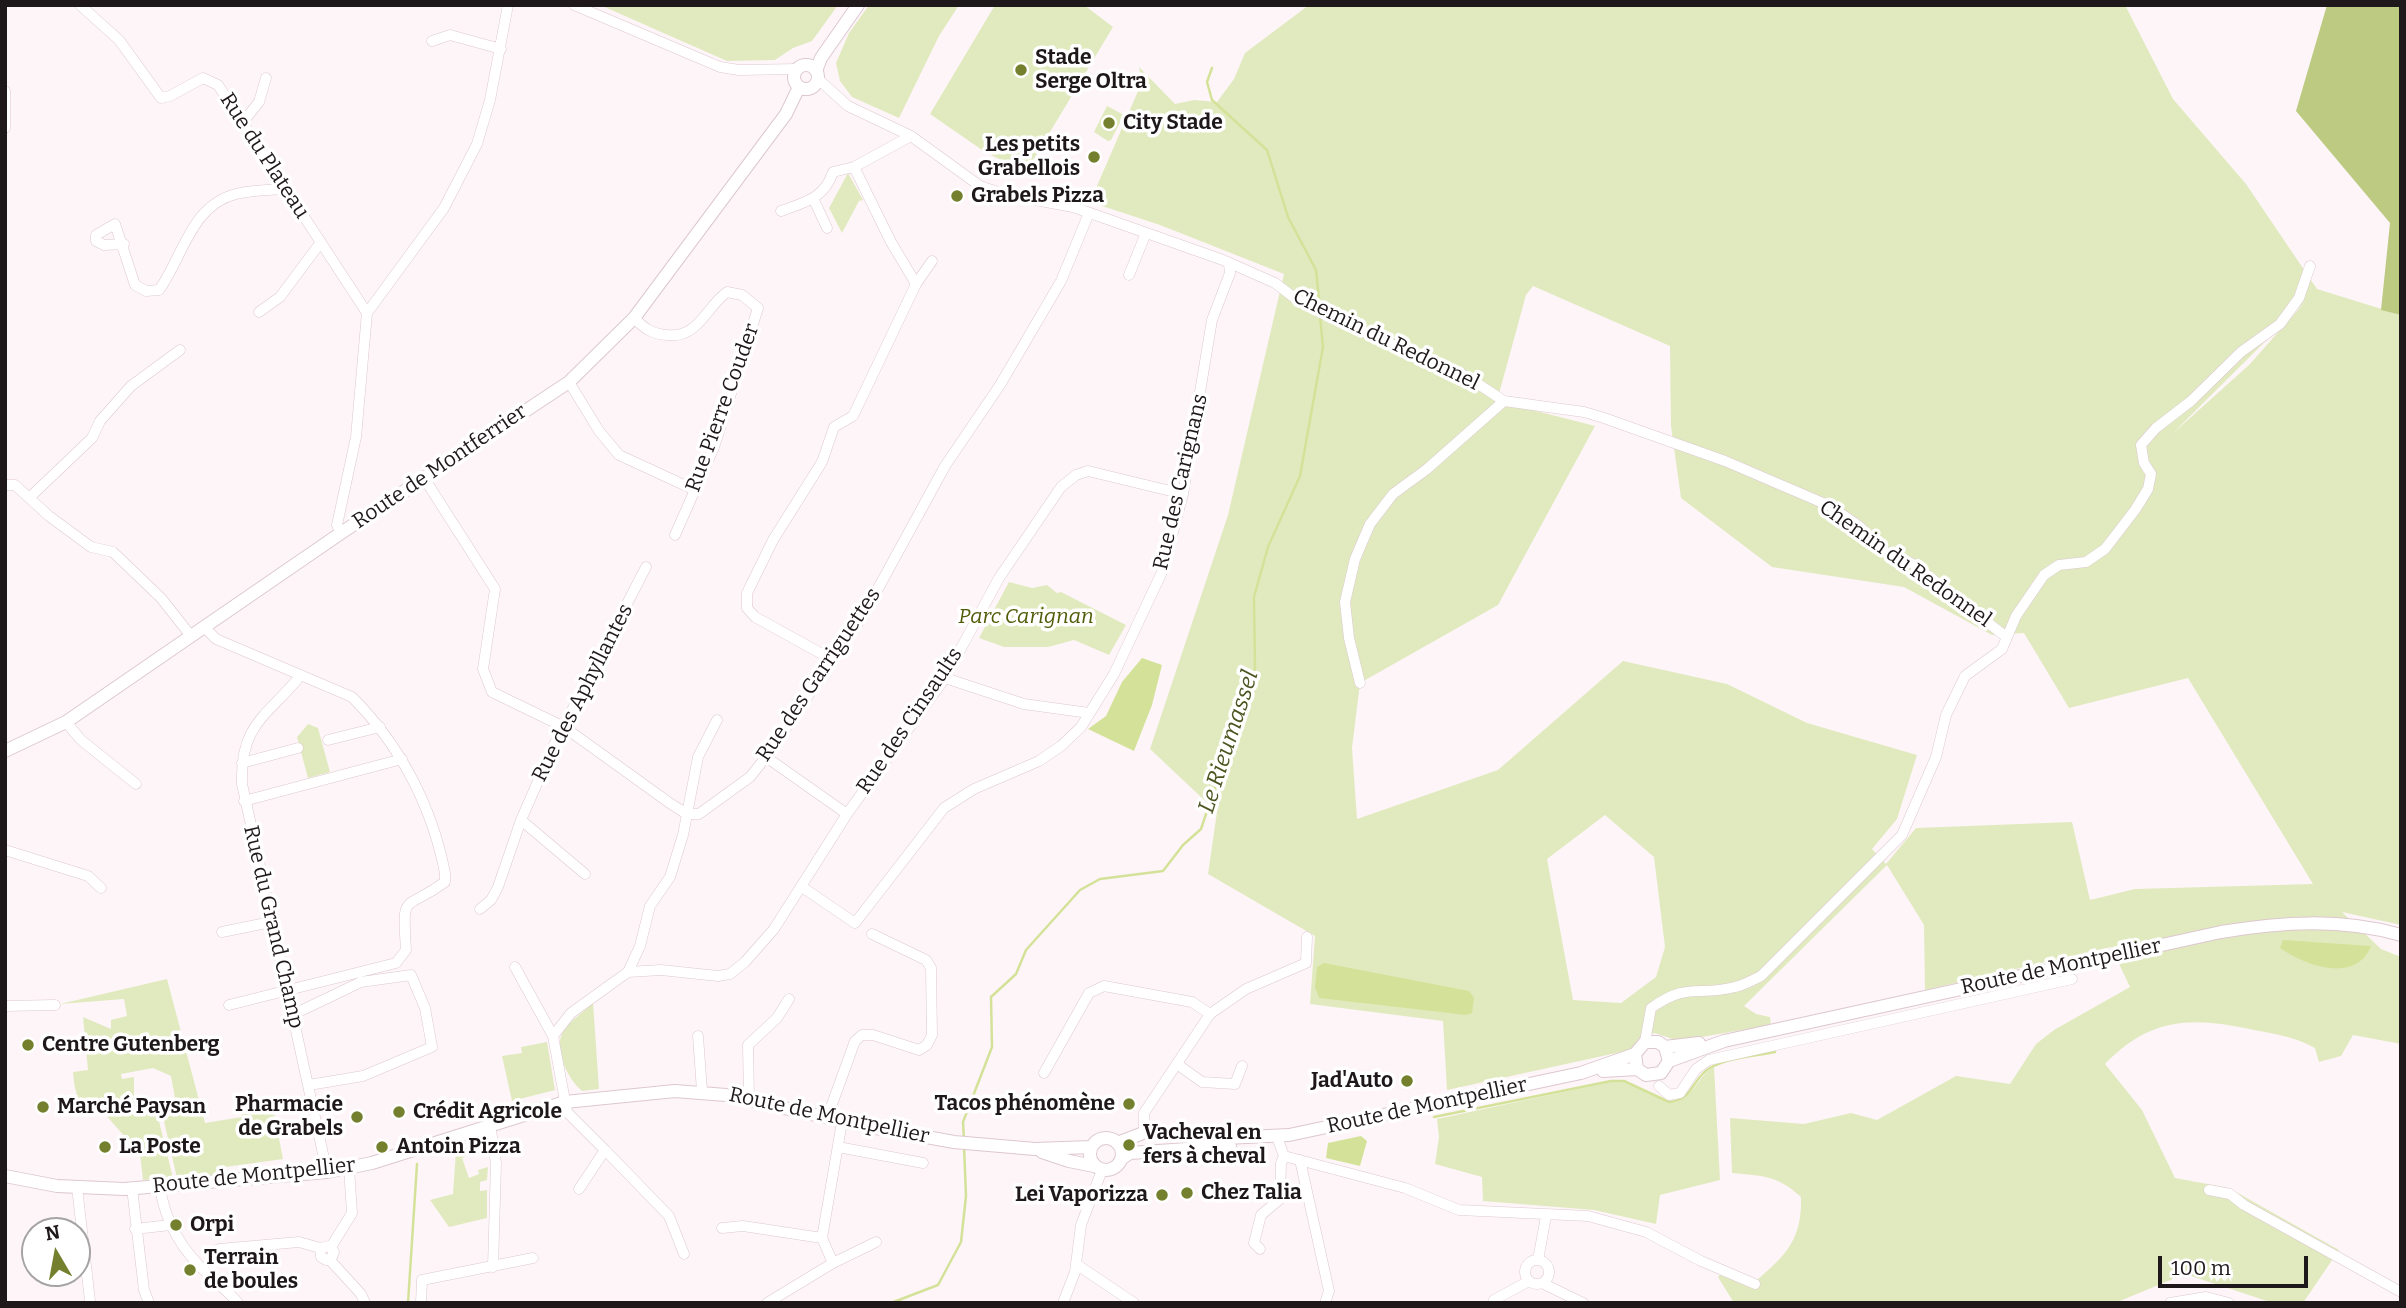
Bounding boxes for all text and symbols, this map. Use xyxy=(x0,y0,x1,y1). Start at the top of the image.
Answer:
place label: Stade Serge Oltra xyxy=(1035,45,1147,95)
marker: Stade Serge Oltra xyxy=(1013,62,1029,78)
street label: Rue du Plateau xyxy=(214,88,314,224)
place label: City Stade xyxy=(1123,110,1223,136)
marker: City Stade xyxy=(1101,115,1117,131)
place label: Les petits Grabellois xyxy=(978,132,1080,182)
marker: Les petits Grabellois xyxy=(1086,149,1102,165)
place label: Grabels Pizza xyxy=(971,183,1104,209)
marker: Grabels Pizza xyxy=(949,188,965,204)
street label: Chemin du Redonnel xyxy=(1289,284,1483,396)
street label: Rue Pierre Couder xyxy=(681,321,765,495)
street label: Rue des Carignans xyxy=(1149,392,1213,572)
street label: Route de Montferrier xyxy=(348,399,532,535)
street label: Chemin du Redonnel xyxy=(1814,495,1996,633)
street label: Rue des Garriguettes xyxy=(752,583,886,767)
street label: Rue des Aphyllantes xyxy=(527,600,639,786)
park label: Parc Carignan xyxy=(958,604,1094,630)
street label: Rue des Cinsaults xyxy=(852,643,968,799)
water label: Le Rieumassel xyxy=(1193,667,1265,817)
street label: Rue du Grand Champ xyxy=(237,823,309,1031)
street label: Route de Montpellier xyxy=(1959,933,2163,1001)
place label: Centre Gutenberg xyxy=(42,1032,220,1058)
marker: Centre Gutenberg xyxy=(20,1037,36,1053)
place label: Jad'Auto xyxy=(1311,1068,1393,1094)
street label: Route de Montpellier xyxy=(1325,1072,1529,1140)
marker: Jad'Auto xyxy=(1399,1073,1415,1089)
street label: Route de Montpellier xyxy=(727,1082,931,1150)
place label: Tacos phénomène xyxy=(935,1091,1115,1117)
place label: Pharmacie de Grabels xyxy=(235,1092,343,1142)
place label: Marché Paysan xyxy=(57,1094,206,1120)
marker: Tacos phénomène xyxy=(1121,1096,1137,1112)
marker: Marché Paysan xyxy=(35,1099,51,1115)
place label: Crédit Agricole xyxy=(413,1099,562,1125)
marker: Crédit Agricole xyxy=(391,1104,407,1120)
marker: Pharmacie de Grabels xyxy=(349,1109,365,1125)
place label: Vacheval en fers à cheval xyxy=(1143,1120,1266,1170)
place label: La Poste xyxy=(119,1134,201,1160)
place label: Antoin Pizza xyxy=(396,1134,521,1160)
marker: Vacheval en fers à cheval xyxy=(1121,1137,1137,1153)
marker: La Poste xyxy=(97,1139,113,1155)
marker: Antoin Pizza xyxy=(374,1139,390,1155)
street label: Route de Montpellier xyxy=(151,1153,357,1199)
place label: Chez Talia xyxy=(1201,1180,1302,1206)
place label: Lei Vaporizza xyxy=(1015,1182,1148,1208)
marker: Chez Talia xyxy=(1179,1185,1195,1201)
marker: Lei Vaporizza xyxy=(1154,1187,1170,1203)
place label: Orpi xyxy=(190,1212,234,1238)
north arrow xyxy=(21,1217,91,1287)
marker: Orpi xyxy=(168,1217,184,1233)
text: N xyxy=(43,1220,62,1245)
scale bar xyxy=(2161,1242,2312,1286)
place label: Terrain de boules xyxy=(204,1245,298,1295)
text: 100 m xyxy=(2171,1255,2231,1281)
marker: Terrain de boules xyxy=(182,1262,198,1278)

